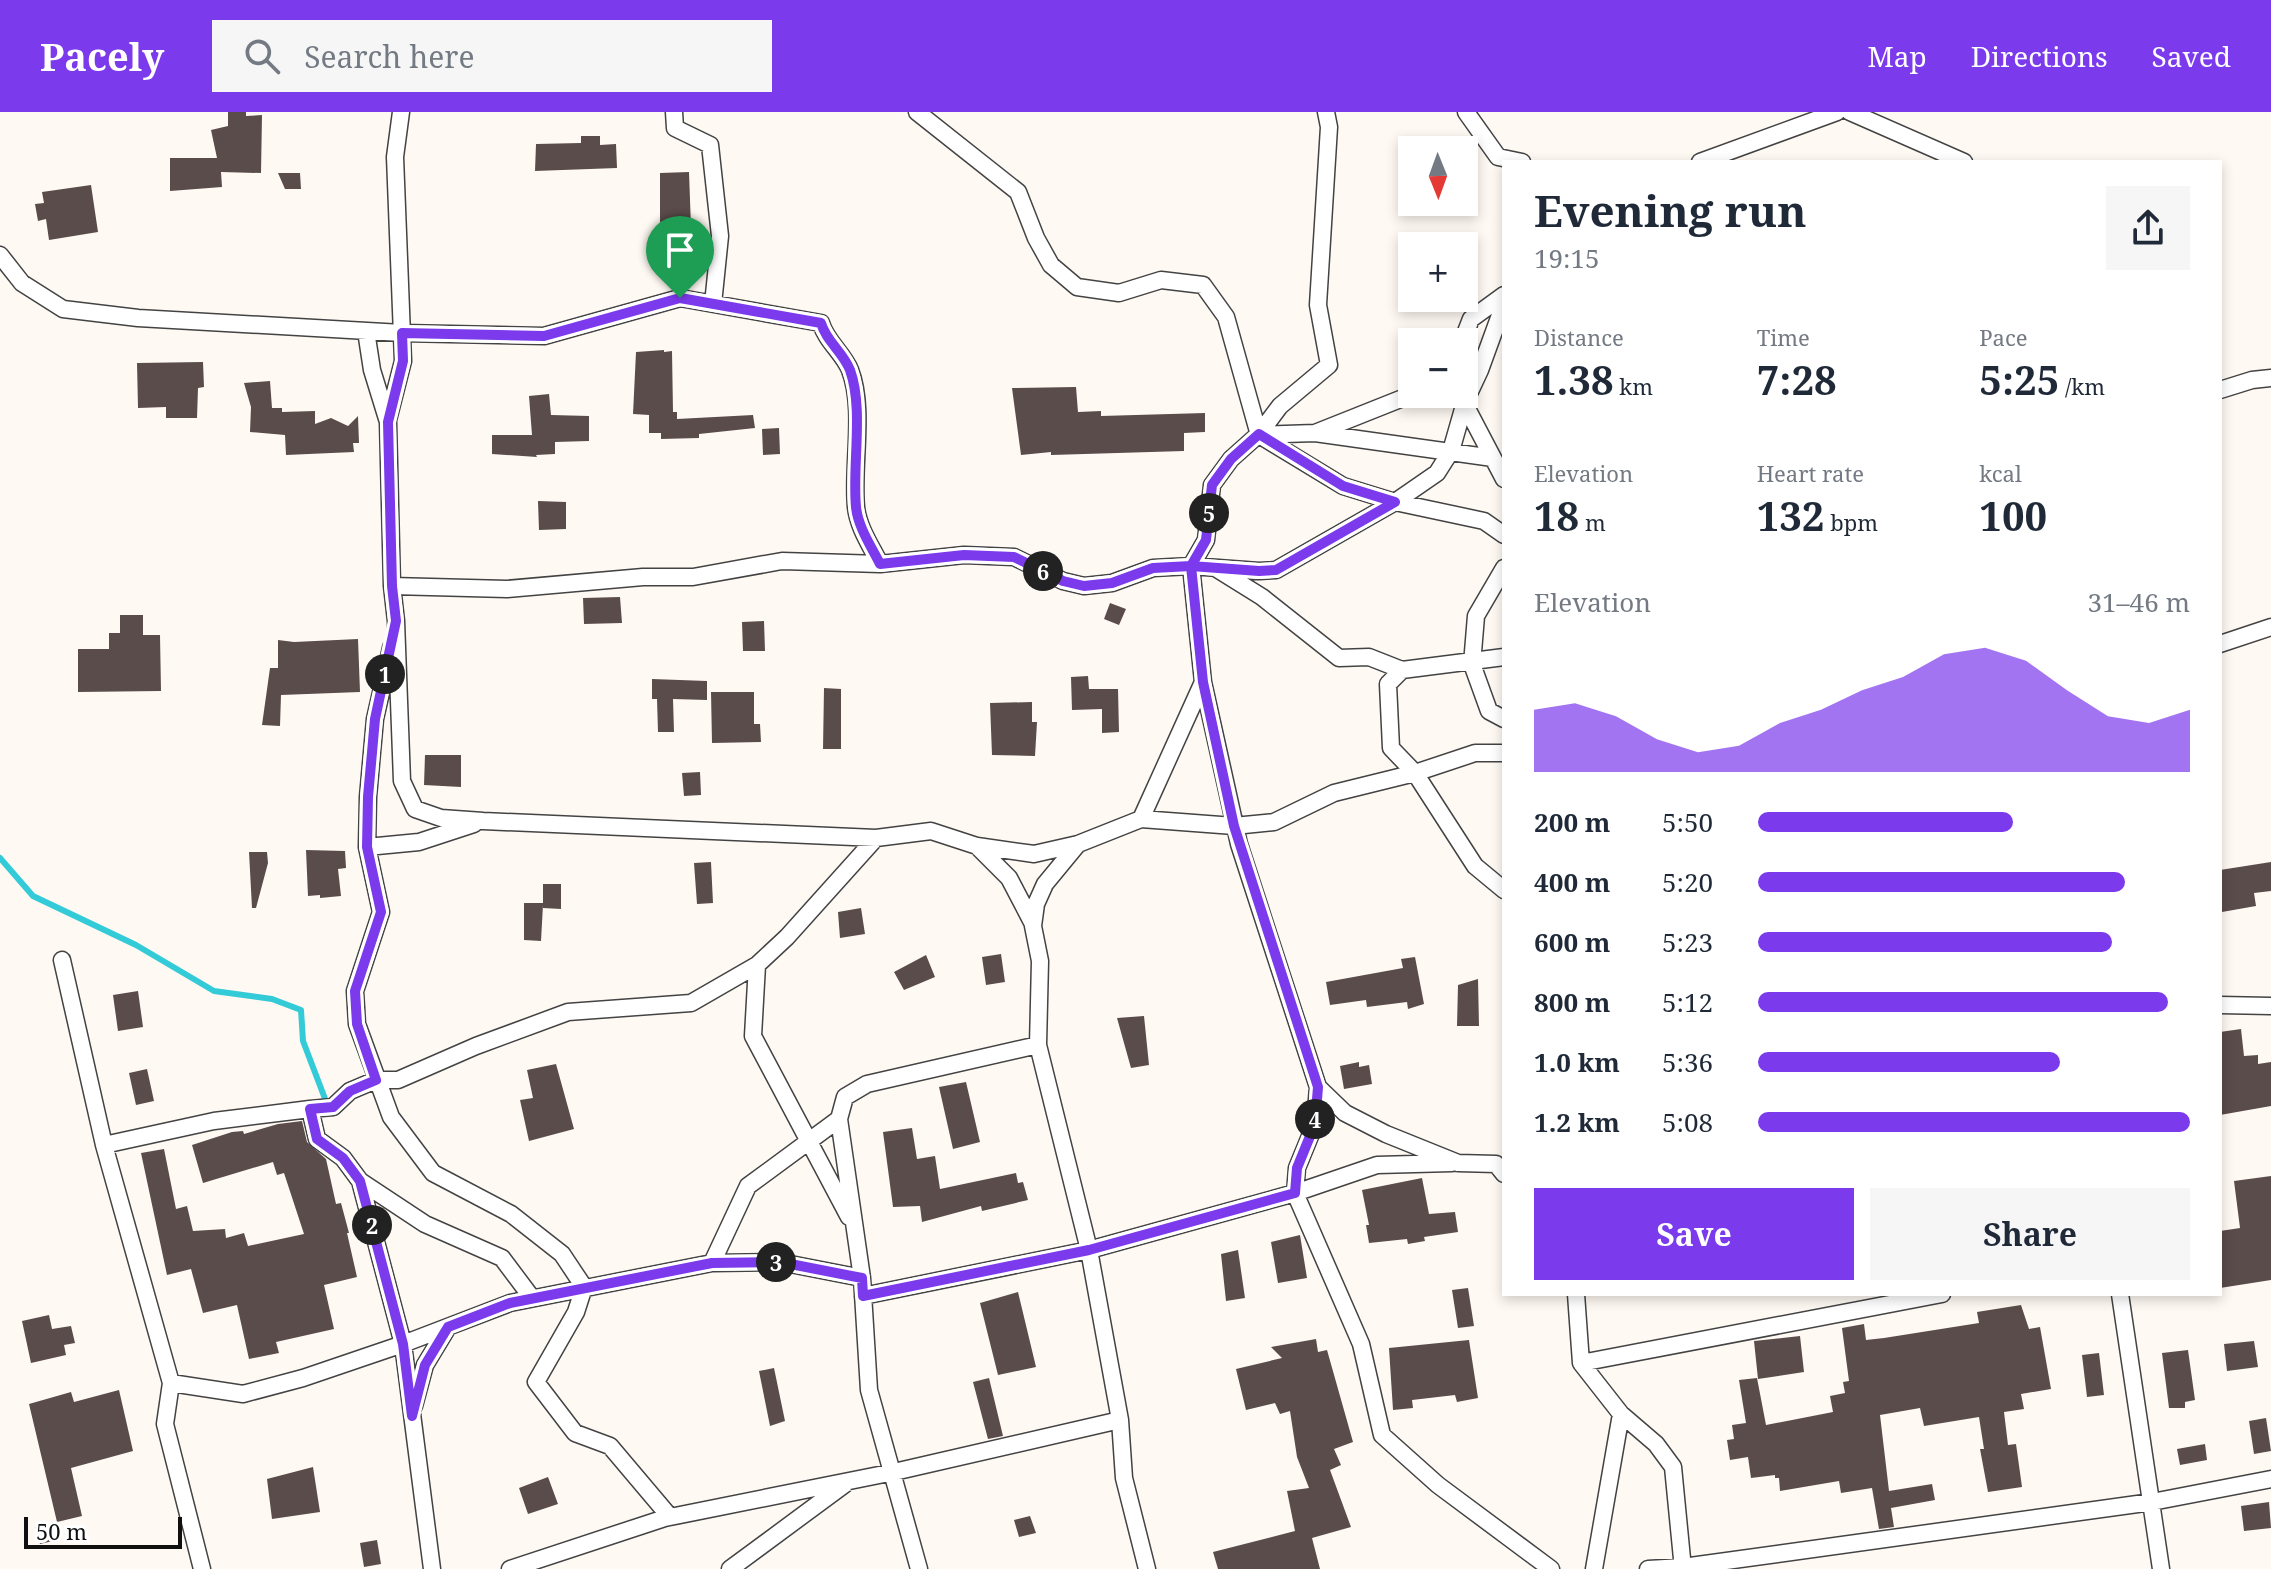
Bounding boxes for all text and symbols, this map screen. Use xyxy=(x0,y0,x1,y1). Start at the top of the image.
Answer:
search box xyxy=(212,20,772,92)
text: Pacely xyxy=(40,30,164,82)
icon: search xyxy=(240,34,284,78)
text: Search here xyxy=(304,36,474,77)
text: Map xyxy=(1867,37,1927,75)
text: Directions xyxy=(1971,37,2108,75)
text: Saved xyxy=(2152,37,2231,75)
north arrow xyxy=(1398,136,1478,216)
map controls xyxy=(1398,136,1478,408)
text: Evening run xyxy=(1534,180,1807,240)
button: share xyxy=(2106,186,2190,270)
pin xyxy=(646,216,714,298)
icon: arrive xyxy=(658,228,702,272)
button: + xyxy=(1398,232,1478,312)
text: 19:15 xyxy=(1534,240,1600,276)
text: Distance xyxy=(1534,322,1624,352)
text: Time xyxy=(1757,322,1810,352)
text: Pace xyxy=(1979,322,2028,352)
button: − xyxy=(1398,328,1478,408)
text: 1.38 xyxy=(1534,352,1614,407)
text: 7:28 xyxy=(1757,352,1837,407)
text: 5:25 xyxy=(1979,352,2059,407)
text: km xyxy=(1614,371,1653,401)
text: /km xyxy=(2059,371,2105,401)
text: Elevation xyxy=(1534,458,1633,488)
text: Heart rate xyxy=(1757,458,1864,488)
text: kcal xyxy=(1979,458,2022,488)
text: 18 xyxy=(1534,488,1579,543)
text: 132 xyxy=(1757,488,1824,543)
text: 100 xyxy=(1979,488,2047,543)
pin: 5 xyxy=(1189,493,1229,533)
text: 5 xyxy=(1203,498,1215,528)
text: m xyxy=(1579,507,1606,537)
text: bpm xyxy=(1824,507,1878,537)
pin: 6 xyxy=(1023,551,1063,591)
text: 6 xyxy=(1037,556,1049,586)
text: Elevation xyxy=(1534,584,1651,620)
text: 31–46 m xyxy=(2088,584,2190,620)
pin: 1 xyxy=(365,654,405,694)
text: 1 xyxy=(379,659,391,689)
text: 200 m xyxy=(1534,804,1610,840)
text: 5:50 xyxy=(1662,804,1713,840)
text: 400 m xyxy=(1534,864,1610,900)
text: 5:20 xyxy=(1662,864,1713,900)
text: 600 m xyxy=(1534,924,1610,960)
text: 5:23 xyxy=(1662,924,1713,960)
text: 800 m xyxy=(1534,984,1610,1020)
text: 5:12 xyxy=(1662,984,1713,1020)
text: 1.0 km xyxy=(1534,1044,1620,1080)
text: 5:36 xyxy=(1662,1044,1713,1080)
pin: 4 xyxy=(1295,1099,1335,1139)
text: 4 xyxy=(1309,1104,1321,1134)
text: 1.2 km xyxy=(1534,1104,1620,1140)
text: 5:08 xyxy=(1662,1104,1713,1140)
button: Save xyxy=(1534,1188,1854,1280)
button: Share xyxy=(1870,1188,2190,1280)
pin: 2 xyxy=(352,1205,392,1245)
text: 2 xyxy=(366,1210,378,1240)
pin: 3 xyxy=(756,1242,796,1282)
text: 3 xyxy=(770,1247,782,1277)
scale bar xyxy=(24,1513,182,1549)
text: 50 m xyxy=(36,1516,87,1546)

